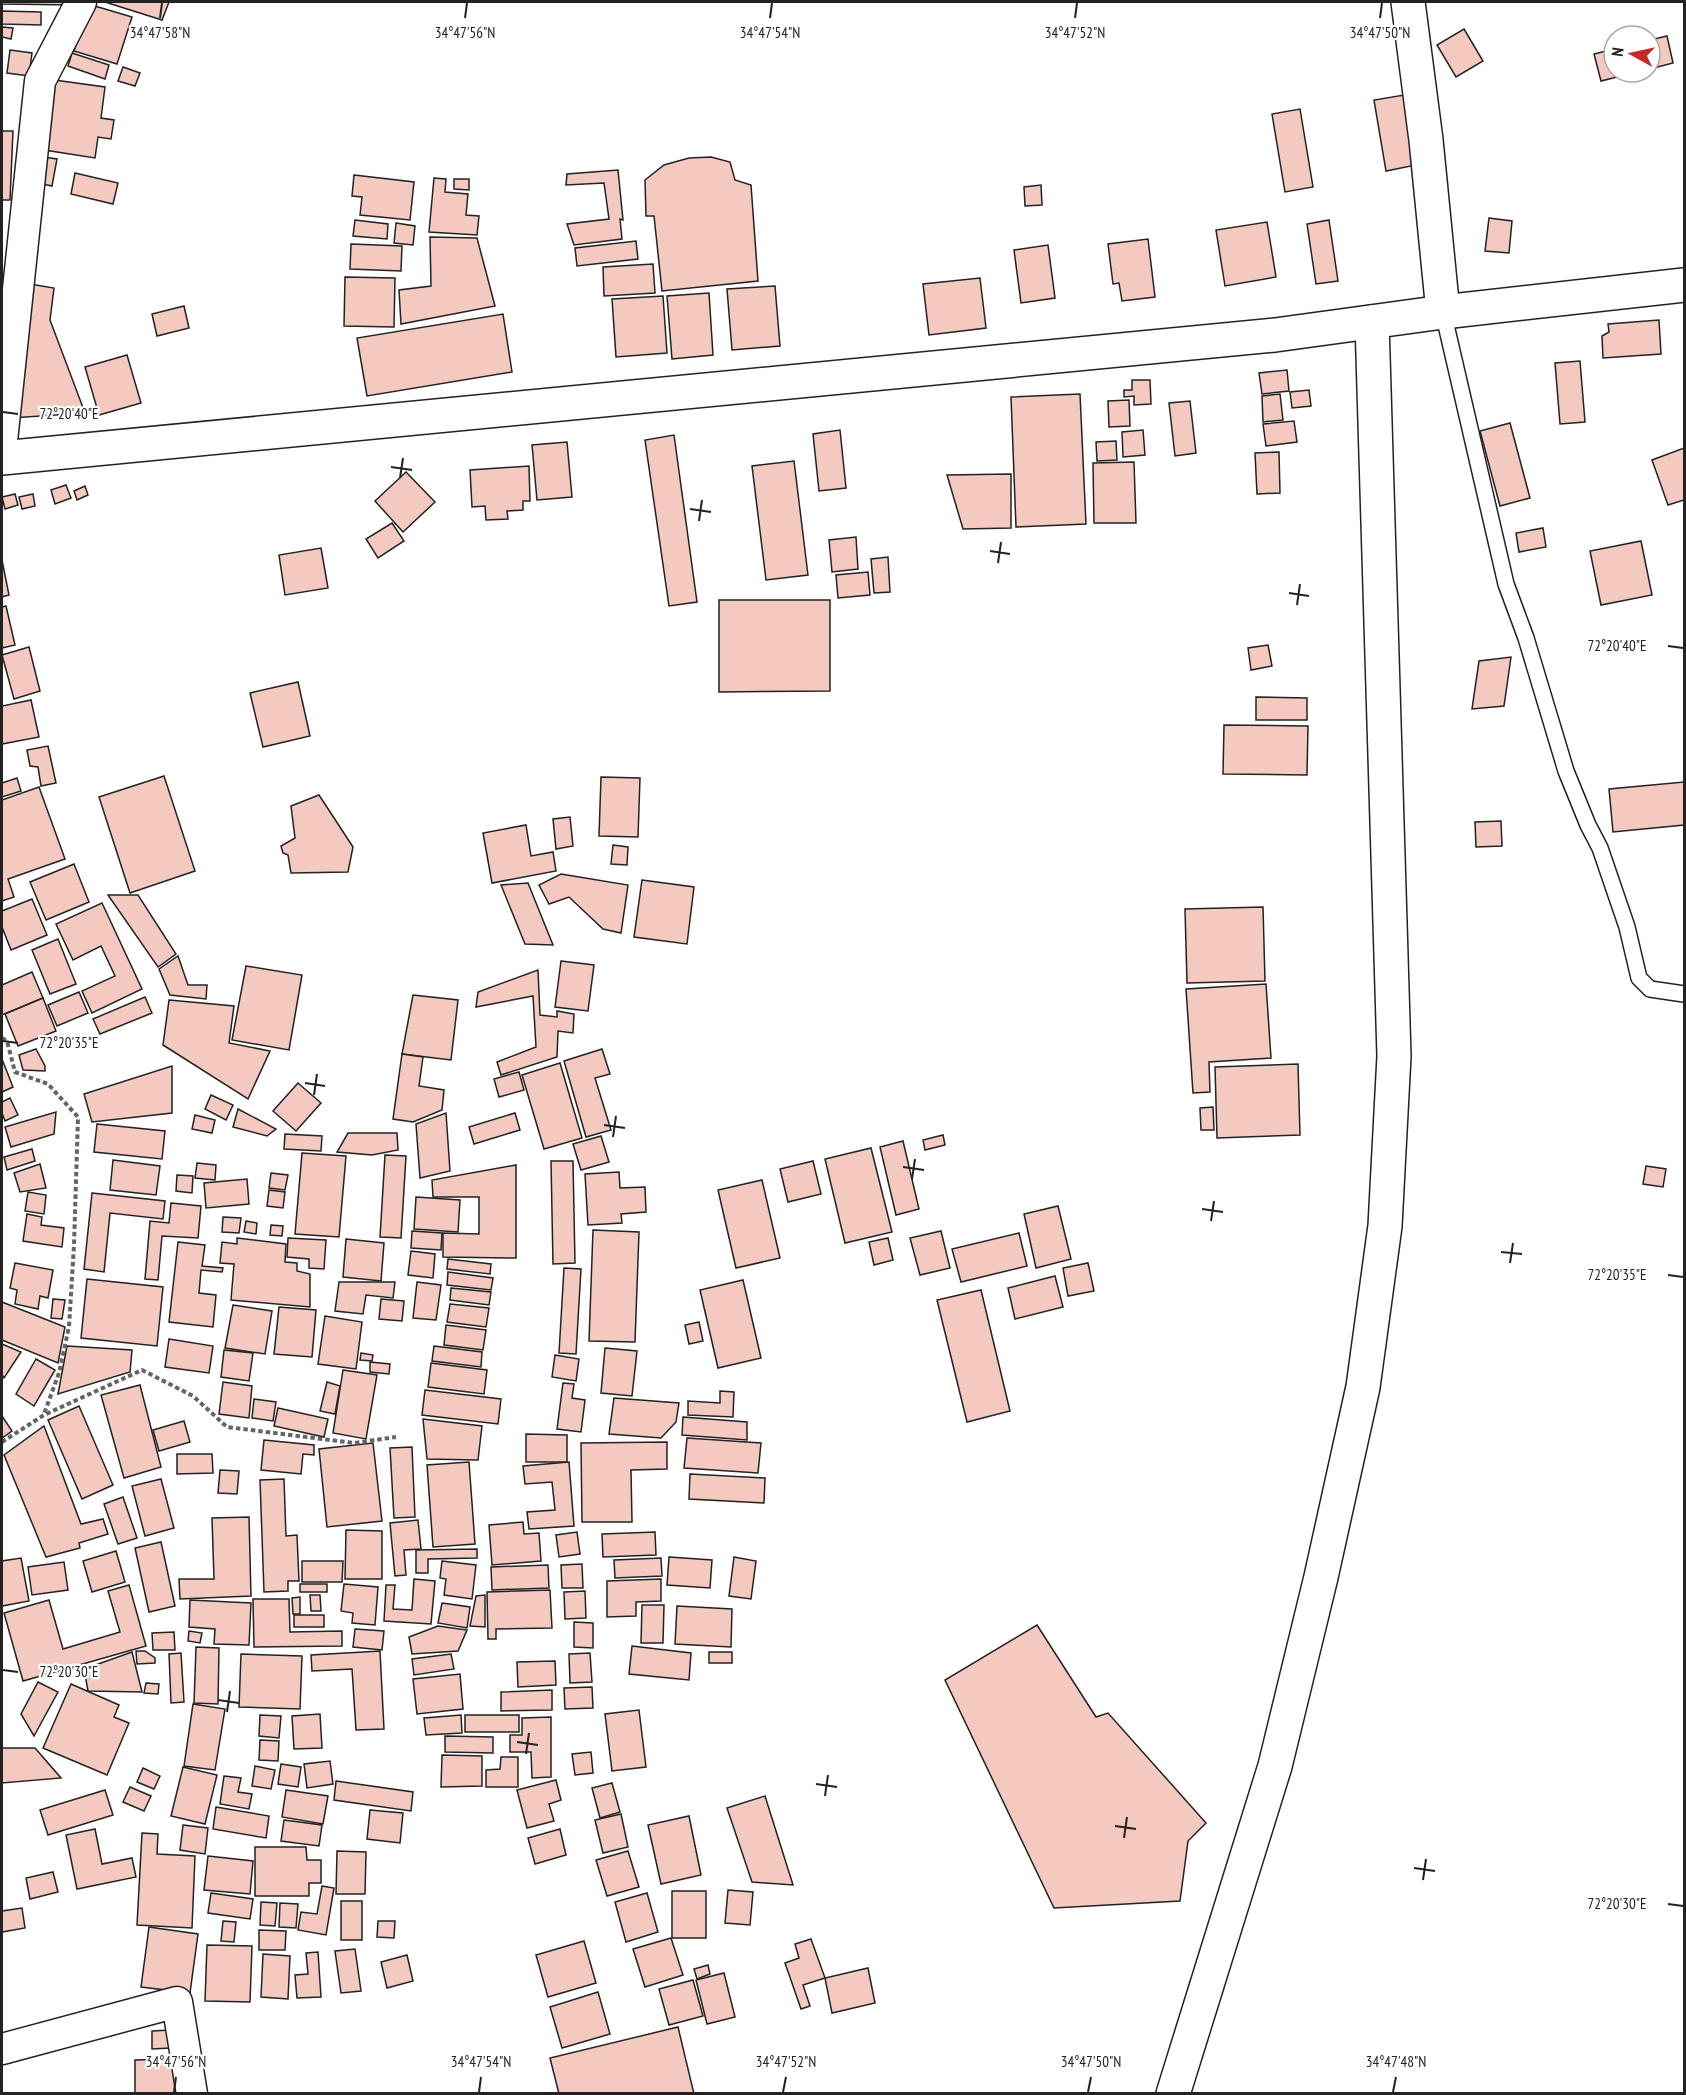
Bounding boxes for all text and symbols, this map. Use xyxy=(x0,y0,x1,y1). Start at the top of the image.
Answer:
text: 34°47'58"N xyxy=(130,23,190,42)
text: 34°47'56"N xyxy=(435,23,495,42)
text: 34°47'54"N xyxy=(740,23,800,42)
text: 34°47'52"N xyxy=(1045,23,1105,42)
text: 34°47'50"N xyxy=(1350,23,1410,42)
north arrow xyxy=(1602,24,1662,84)
text: N xyxy=(1607,46,1628,58)
text: 72°20'40"E xyxy=(39,404,99,423)
text: 72°20'40"E xyxy=(1587,636,1647,655)
text: 72°20'35"E xyxy=(39,1033,99,1052)
text: 72°20'35"E xyxy=(1587,1265,1647,1284)
text: 72°20'30"E xyxy=(39,1662,99,1681)
text: 72°20'30"E xyxy=(1587,1894,1647,1913)
text: 34°47'56"N xyxy=(146,2052,206,2071)
text: 34°47'54"N xyxy=(451,2052,511,2071)
text: 34°47'52"N xyxy=(756,2052,816,2071)
text: 34°47'50"N xyxy=(1061,2052,1121,2071)
text: 34°47'48"N xyxy=(1366,2052,1426,2071)

